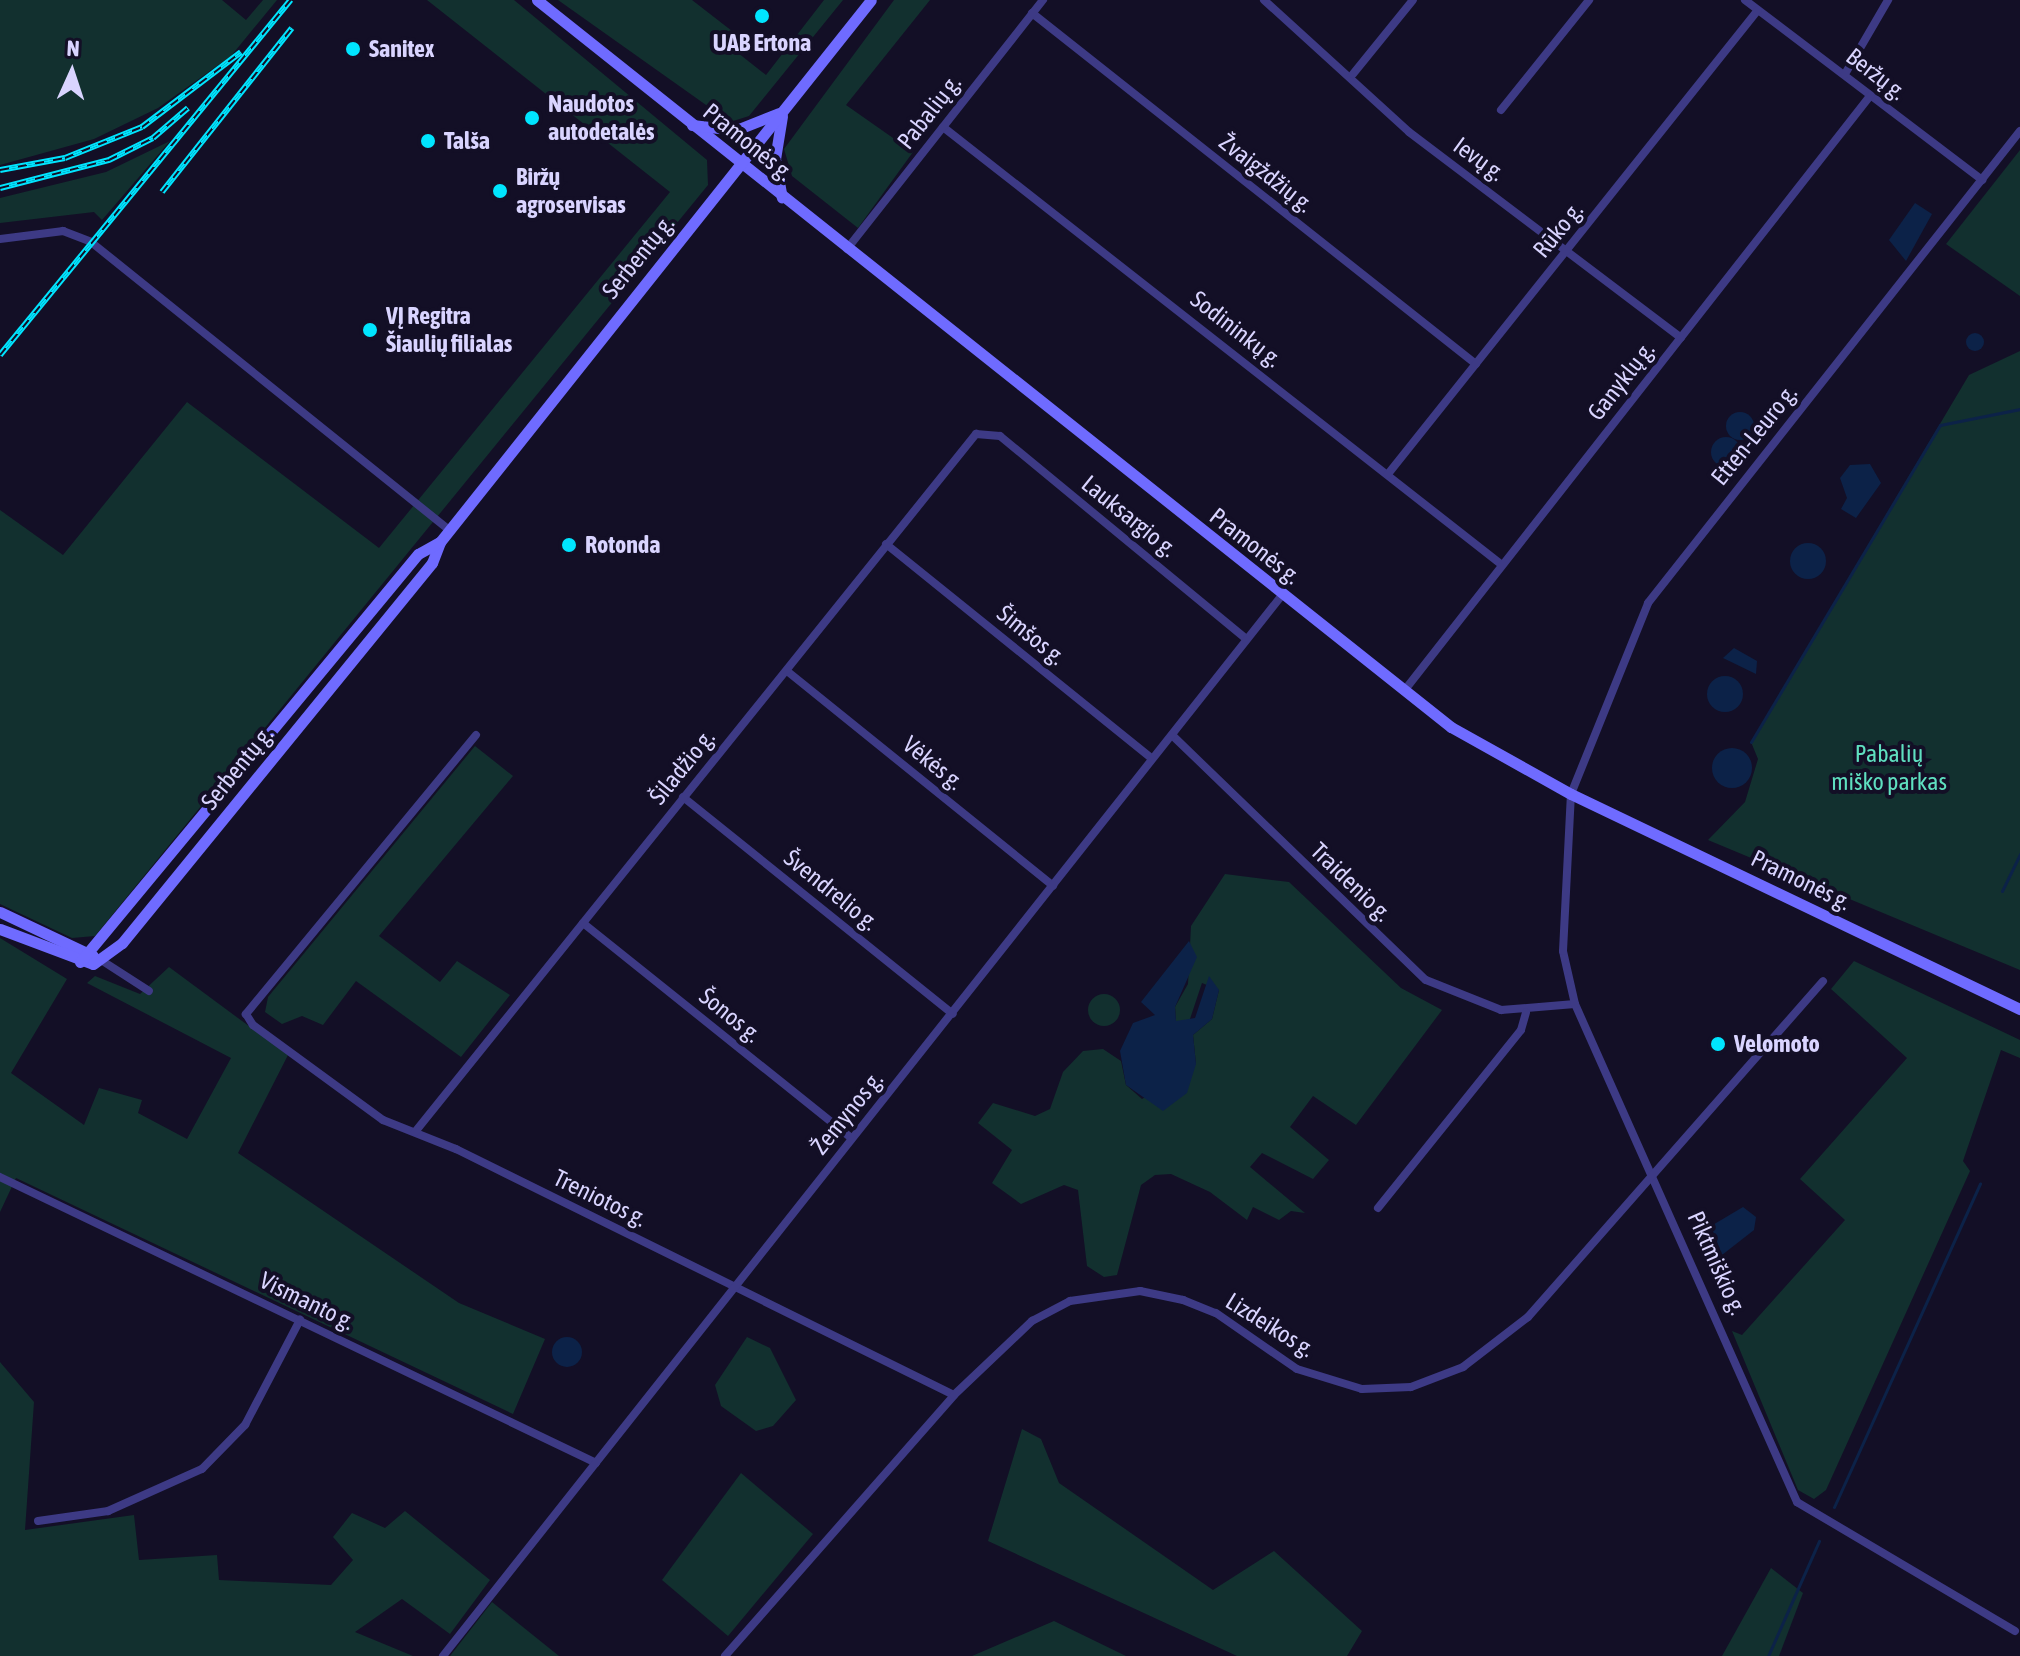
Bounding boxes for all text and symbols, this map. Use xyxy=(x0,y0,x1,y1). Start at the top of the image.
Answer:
marker: UAB Ertona xyxy=(753,7,771,25)
place label: UAB Ertona xyxy=(713,29,811,57)
north arrow xyxy=(32,32,112,112)
text: N xyxy=(66,35,80,61)
place label: Sanitex xyxy=(369,35,434,63)
marker: Sanitex xyxy=(344,40,362,58)
street label: Beržų g. xyxy=(1841,42,1911,106)
street label: Pabalių g. xyxy=(891,69,967,155)
place label: Naudotos autodetalės xyxy=(548,90,655,146)
street label: Pramonės g. xyxy=(697,97,799,187)
marker: Naudotos autodetalės xyxy=(523,109,541,127)
place label: Talša xyxy=(444,127,490,155)
street label: Žvaigždžių g. xyxy=(1213,128,1319,218)
street label: Ievų g. xyxy=(1448,131,1510,187)
marker: Talša xyxy=(419,132,437,150)
place label: Biržų agroservisas xyxy=(516,163,626,219)
marker: Biržų agroservisas xyxy=(491,182,509,200)
street label: Rūko g. xyxy=(1527,197,1589,263)
street label: Serbentų g. xyxy=(596,210,680,304)
street label: Sodininkų g. xyxy=(1185,285,1287,373)
place label: VĮ Regitra Šiaulių filialas xyxy=(386,302,512,358)
marker: VĮ Regitra Šiaulių filialas xyxy=(361,321,379,339)
street label: Ganyklų g. xyxy=(1581,336,1661,426)
street label: Etten-Leuro g. xyxy=(1705,379,1803,491)
street label: Lauksargio g. xyxy=(1076,469,1182,563)
street label: Pramonės g. xyxy=(1204,502,1306,590)
place label: Rotonda xyxy=(585,531,660,559)
marker: Rotonda xyxy=(560,536,578,554)
street label: Šimšos g. xyxy=(991,599,1071,671)
street label: Serbentų g. xyxy=(195,721,279,815)
street label: Šiladžio g. xyxy=(643,724,721,810)
street label: Vėkės g. xyxy=(897,730,969,796)
park label: Pabalių miško parkas xyxy=(1831,740,1947,796)
street label: Traidenio g. xyxy=(1305,837,1397,927)
street label: Švendrelio g. xyxy=(778,843,884,937)
street label: Pramonės g. xyxy=(1747,844,1855,916)
street label: Šonos g. xyxy=(693,982,767,1048)
place label: Velomoto xyxy=(1734,1030,1820,1058)
marker: Velomoto xyxy=(1709,1035,1727,1053)
street label: Žemynos g. xyxy=(805,1066,889,1160)
street label: Treniotos g. xyxy=(549,1163,651,1233)
street label: Piktmiškio g. xyxy=(1681,1207,1753,1319)
street label: Vismanto g. xyxy=(255,1266,359,1336)
street label: Lizdeikos g. xyxy=(1221,1287,1319,1363)

